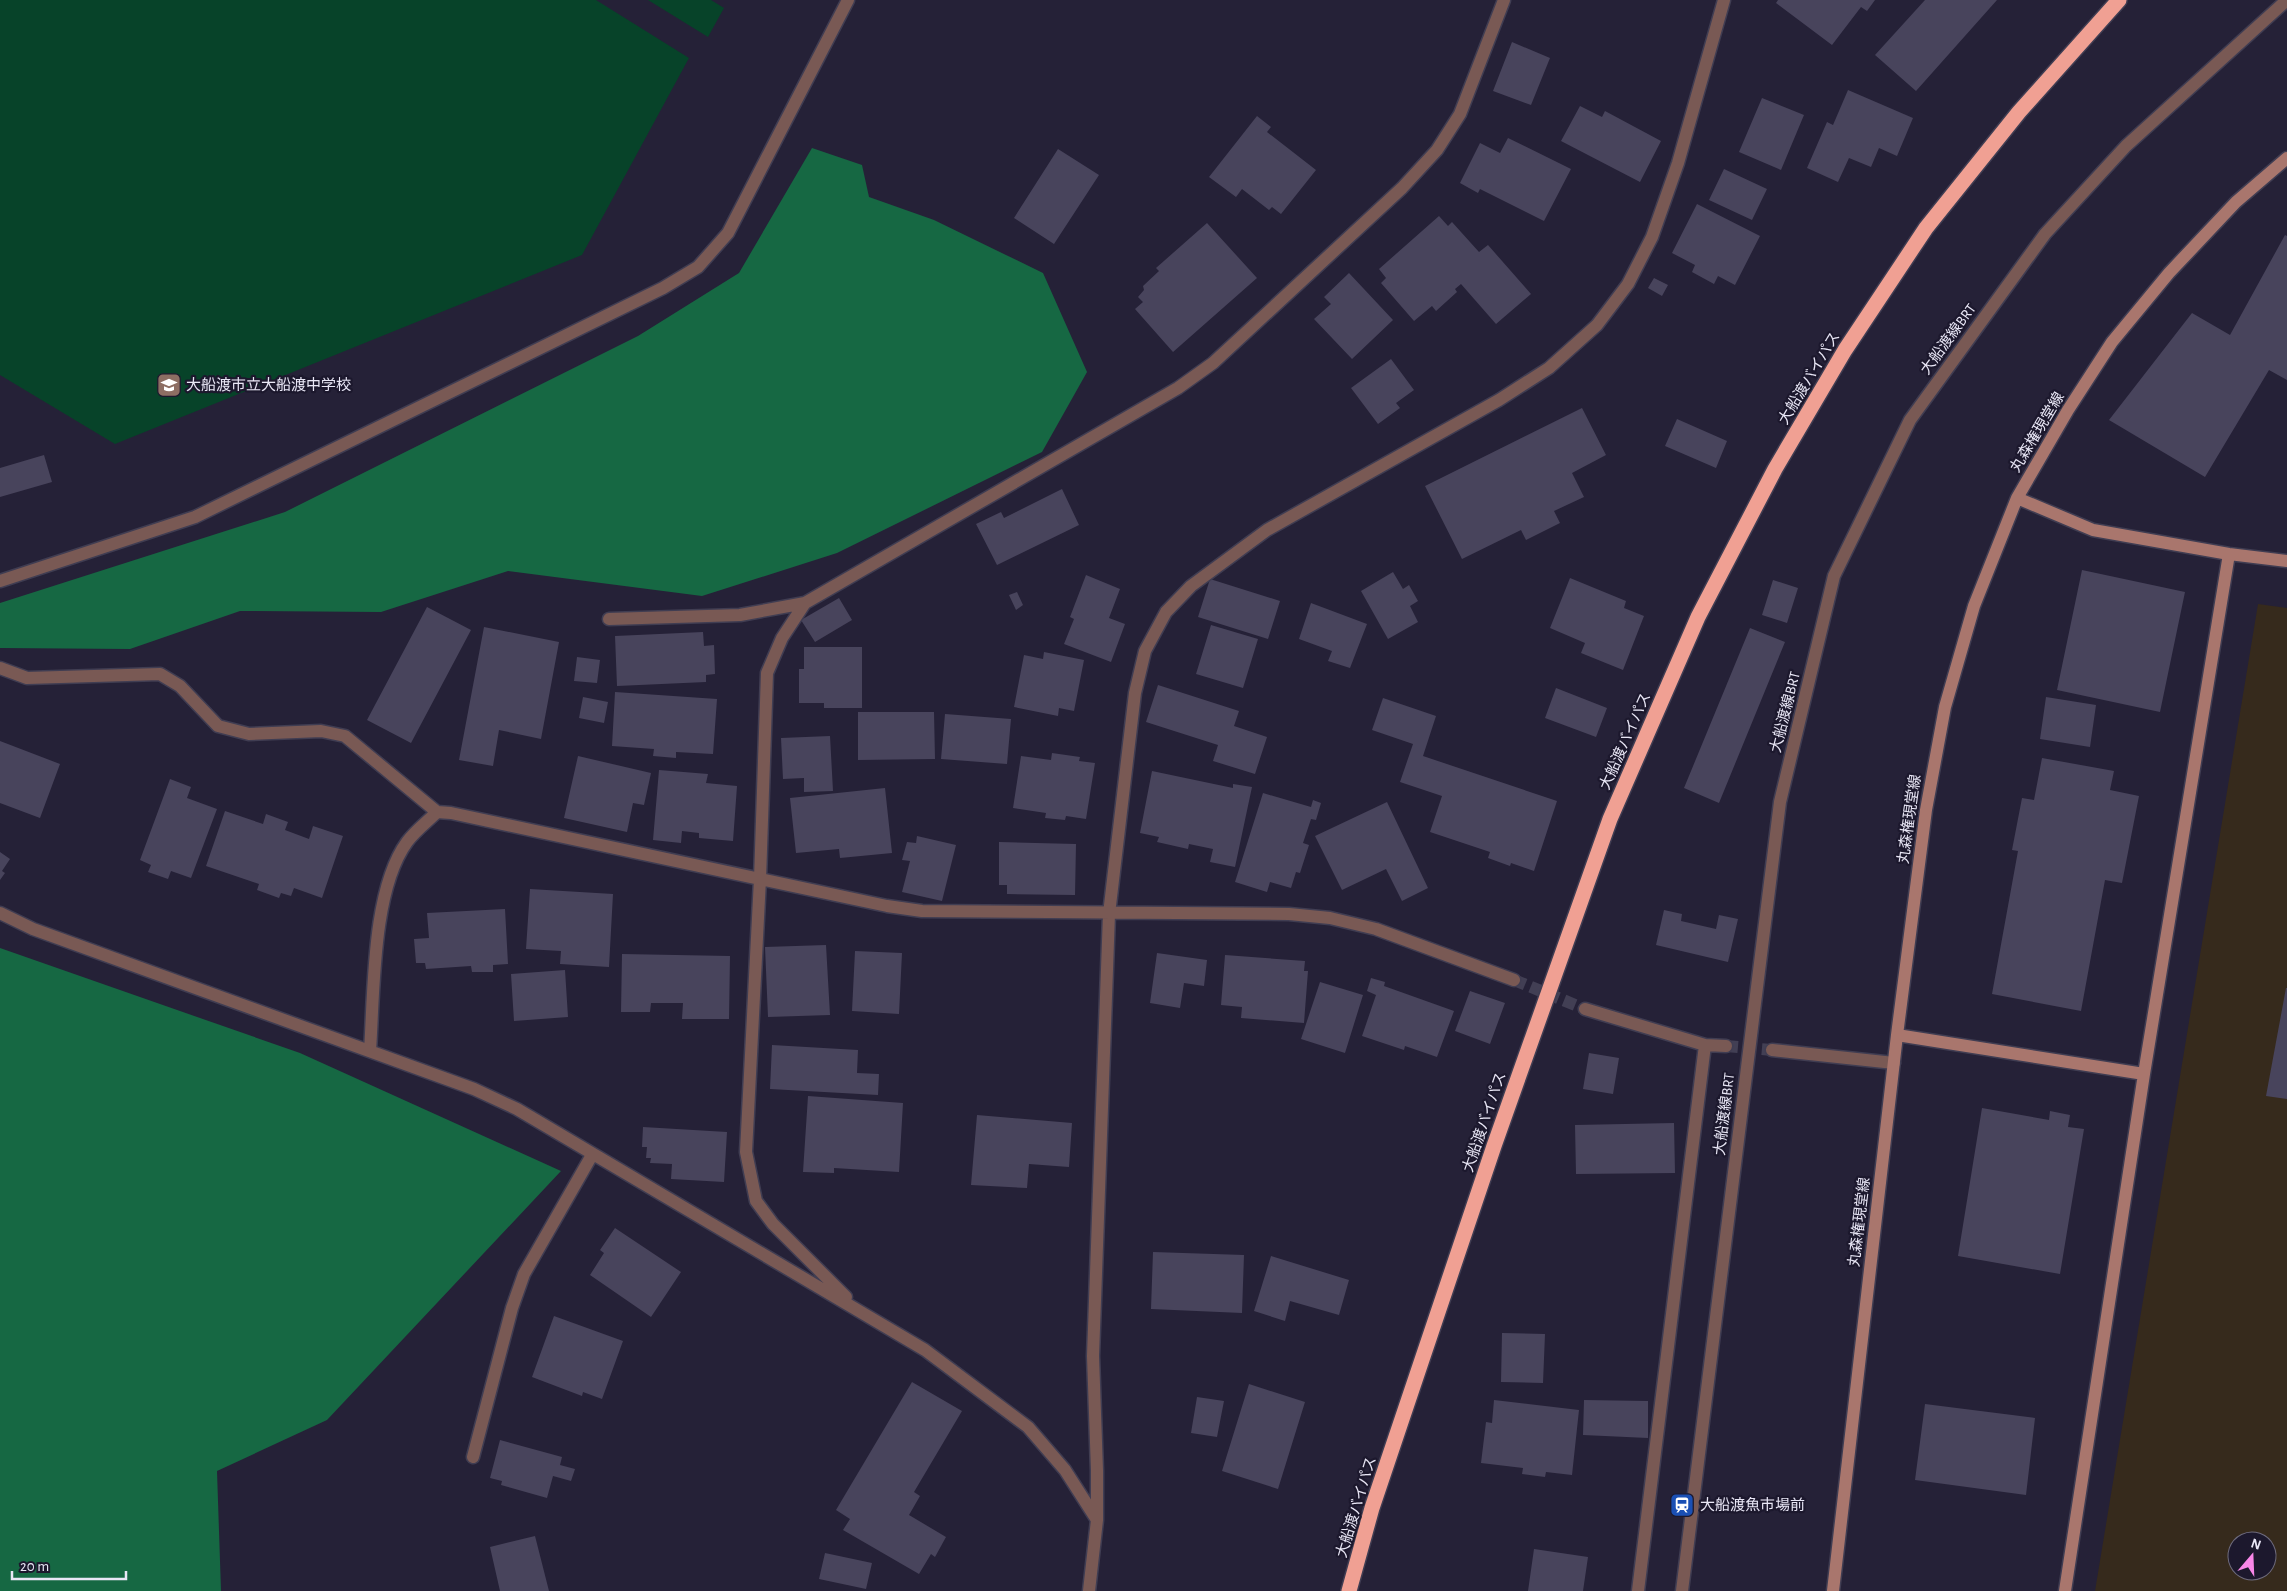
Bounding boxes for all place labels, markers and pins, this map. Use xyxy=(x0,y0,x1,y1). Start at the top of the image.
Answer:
school or university icon: 大船渡市立大船渡中学校 xyxy=(156,372,182,398)
place label: 大船渡市立大船渡中学校 xyxy=(186,377,351,393)
station icon: 大船渡魚市場前 xyxy=(1669,1492,1695,1518)
place label: 大船渡魚市場前 xyxy=(1700,1496,1805,1513)

